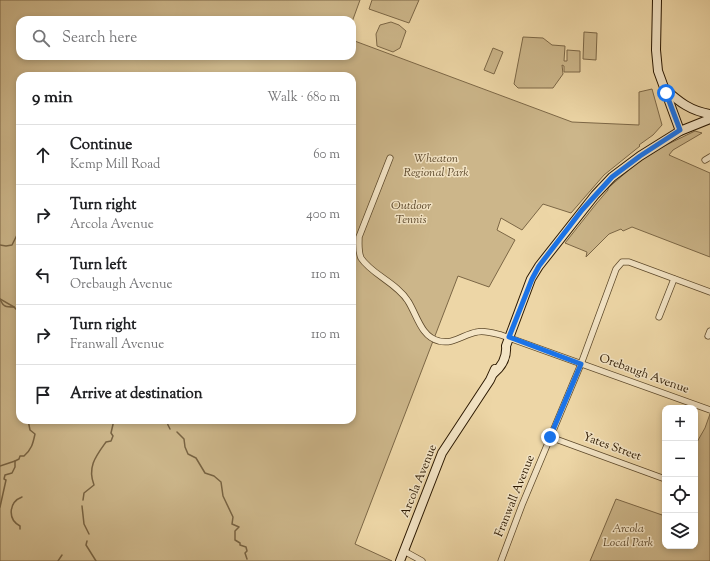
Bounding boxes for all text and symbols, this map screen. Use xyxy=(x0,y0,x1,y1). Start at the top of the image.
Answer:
search box xyxy=(16,16,356,60)
icon: search xyxy=(30,27,52,49)
text: Search here xyxy=(62,28,137,49)
route start xyxy=(657,84,675,102)
text: 9 min xyxy=(32,86,73,110)
text: Walk · 680 m xyxy=(267,89,340,107)
text: Continue xyxy=(70,135,132,156)
icon: ahead xyxy=(32,144,54,166)
text: 60 m xyxy=(313,146,340,164)
park label: Wheaton Regional Park xyxy=(403,150,469,182)
text: Kemp Mill Road xyxy=(70,156,160,174)
text: Turn right xyxy=(70,195,136,216)
park label: Outdoor Tennis xyxy=(391,197,432,229)
icon: right xyxy=(32,204,54,226)
text: 400 m xyxy=(306,206,340,224)
text: Arcola Avenue xyxy=(70,216,154,234)
text: Turn left xyxy=(70,255,127,276)
icon: left xyxy=(32,264,54,286)
text: 110 m xyxy=(311,266,340,284)
text: Orebaugh Avenue xyxy=(70,276,172,294)
text: Turn right xyxy=(70,315,136,336)
icon: right xyxy=(32,324,54,346)
text: 110 m xyxy=(311,326,340,344)
text: Franwall Avenue xyxy=(70,336,164,354)
street label: Orebaugh Avenue xyxy=(596,349,692,399)
icon: arrive xyxy=(32,384,54,406)
text: Arrive at destination xyxy=(70,384,203,405)
map controls xyxy=(662,405,698,549)
button: + xyxy=(662,405,698,441)
route end xyxy=(541,428,559,446)
street label: Yates Street xyxy=(580,428,644,466)
street label: Arcola Avenue xyxy=(396,441,442,520)
button: − xyxy=(662,441,698,477)
street label: Franwall Avenue xyxy=(490,452,540,540)
button: locate xyxy=(662,477,698,513)
button: layers xyxy=(662,513,698,549)
park label: Arcola Local Park xyxy=(603,520,654,552)

